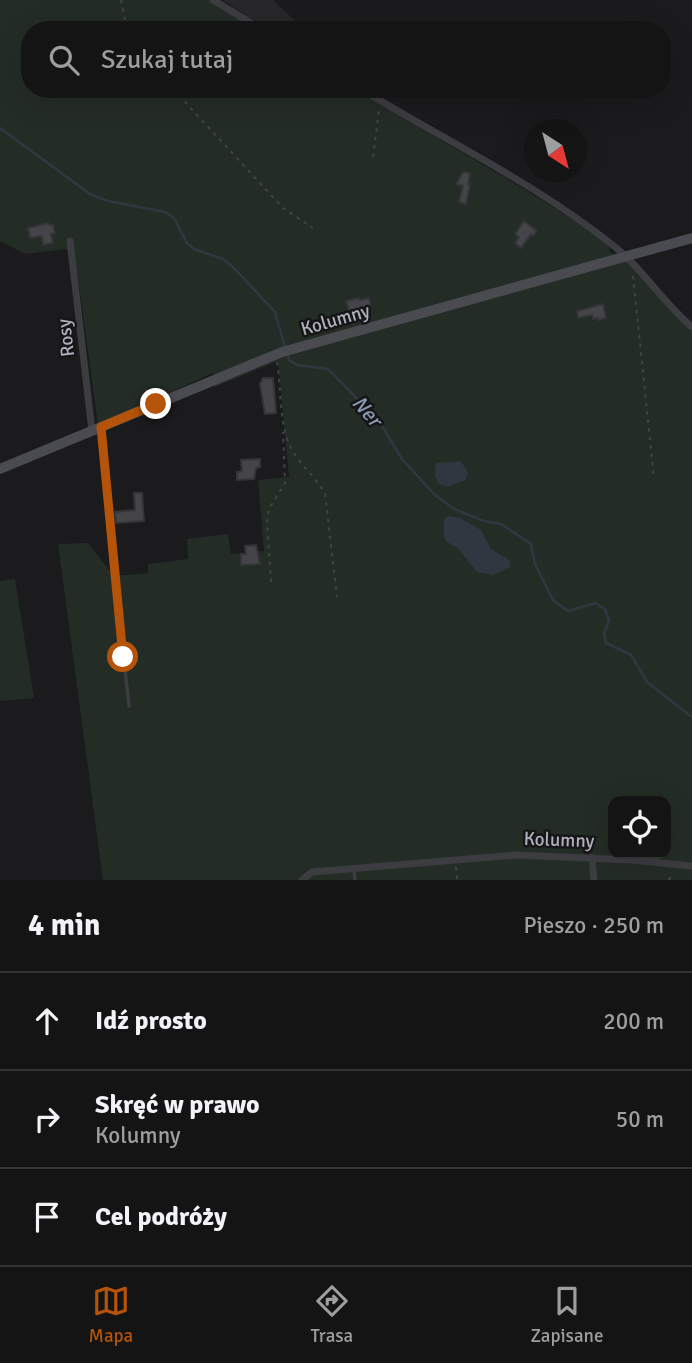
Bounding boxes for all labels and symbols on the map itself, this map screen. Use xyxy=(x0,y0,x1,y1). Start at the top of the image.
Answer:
north arrow xyxy=(524,119,587,182)
street label: Kolumny xyxy=(298,299,373,341)
street label: Rosy xyxy=(52,317,80,358)
route end xyxy=(140,388,171,419)
water label: Ner xyxy=(347,390,390,434)
route start xyxy=(107,641,138,672)
street label: Kolumny xyxy=(523,827,595,853)

